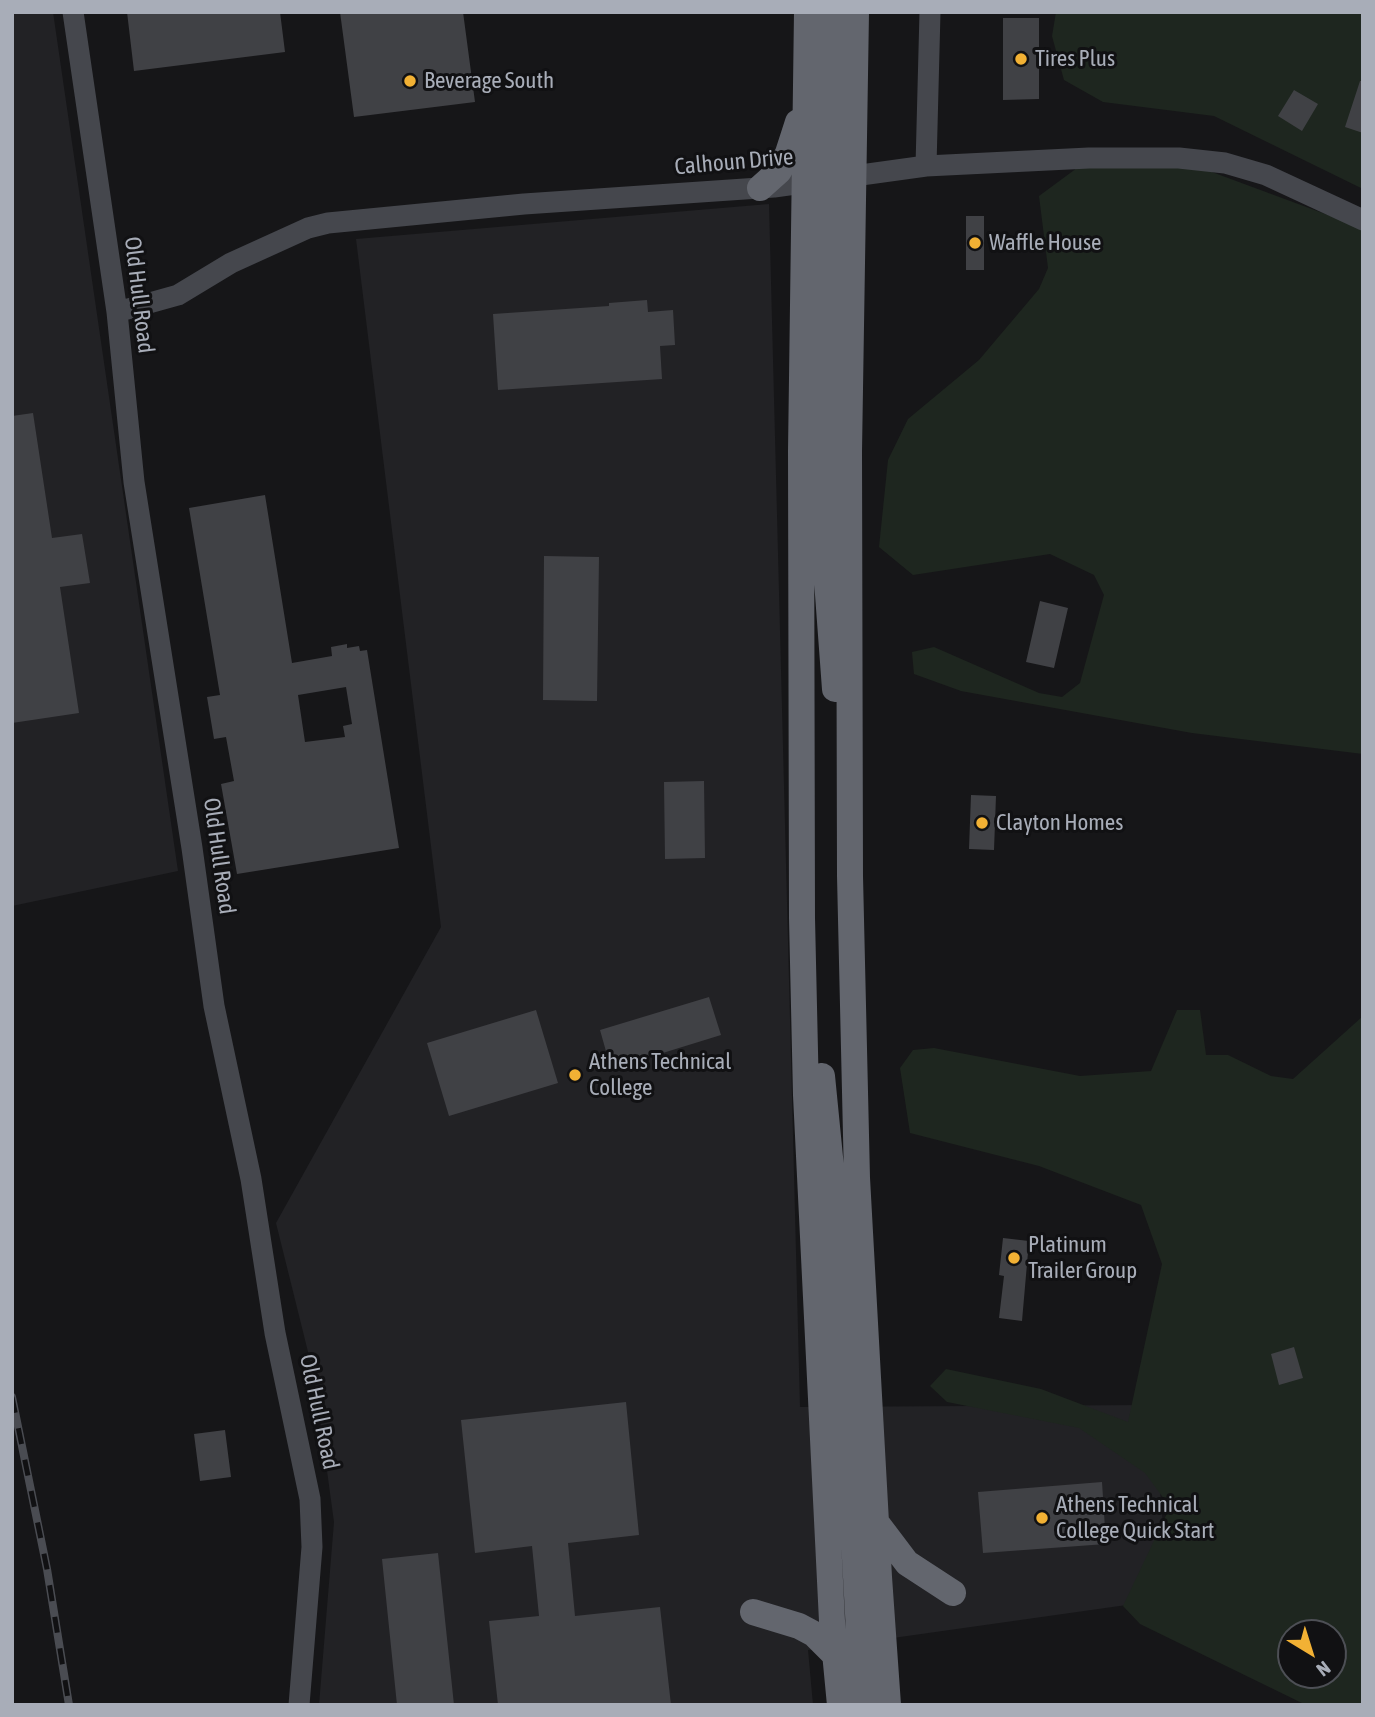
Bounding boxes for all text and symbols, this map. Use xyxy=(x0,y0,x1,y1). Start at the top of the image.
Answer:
place label: Tires Plus xyxy=(1035,45,1115,73)
marker: Tires Plus xyxy=(1013,51,1029,67)
place label: Beverage South xyxy=(424,67,554,95)
marker: Beverage South xyxy=(402,73,418,89)
street label: Calhoun Drive xyxy=(673,143,795,181)
place label: Waffle House xyxy=(989,229,1101,257)
street label: Old Hull Road xyxy=(118,235,160,355)
marker: Waffle House xyxy=(967,235,983,251)
street label: Old Hull Road xyxy=(197,796,241,916)
place label: Clayton Homes xyxy=(996,809,1123,837)
marker: Clayton Homes xyxy=(974,815,990,831)
place label: Athens Technical College xyxy=(589,1048,731,1102)
marker: Athens Technical College xyxy=(567,1067,583,1083)
place label: Platinum Trailer Group xyxy=(1028,1231,1137,1285)
marker: Platinum Trailer Group xyxy=(1006,1250,1022,1266)
street label: Old Hull Road xyxy=(293,1352,345,1472)
place label: Athens Technical College Quick Start xyxy=(1056,1491,1214,1545)
marker: Athens Technical College Quick Start xyxy=(1034,1510,1050,1526)
north arrow xyxy=(1277,1619,1347,1689)
text: N xyxy=(1313,1657,1335,1681)

